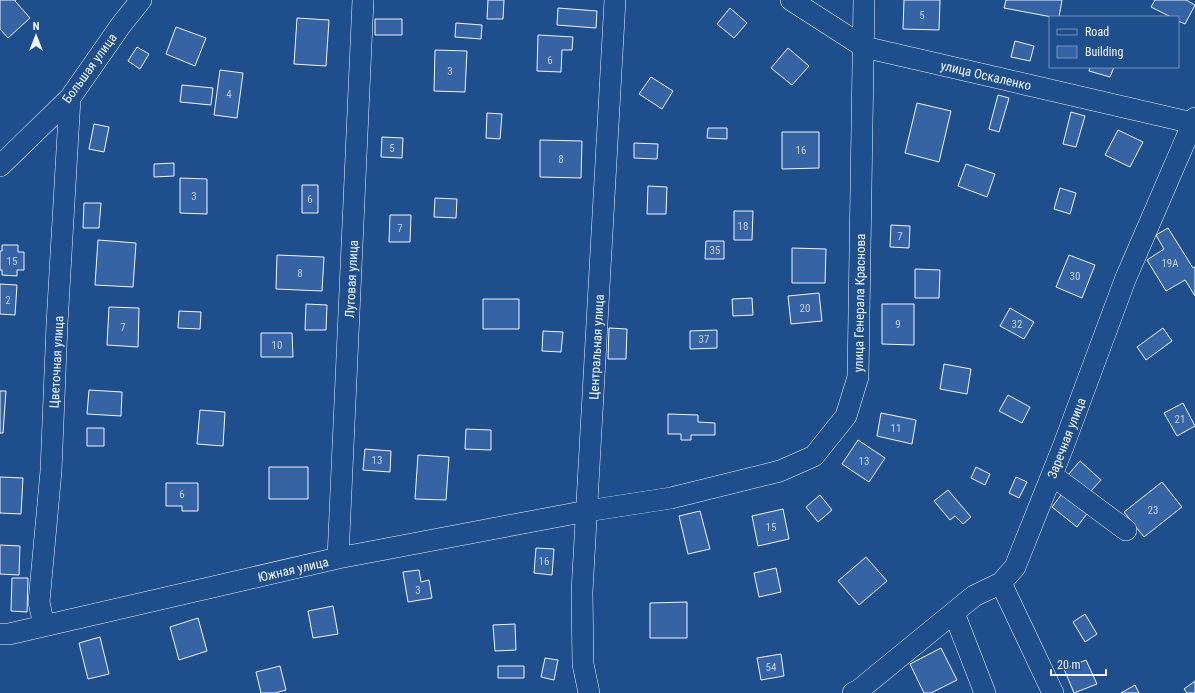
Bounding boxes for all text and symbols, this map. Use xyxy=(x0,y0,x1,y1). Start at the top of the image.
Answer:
house number: 5 xyxy=(919,9,925,22)
north arrow xyxy=(16,16,56,56)
legend xyxy=(1049,16,1179,68)
text: N xyxy=(33,20,40,33)
text: Road xyxy=(1085,25,1109,39)
street label: Большая улица xyxy=(59,31,120,106)
text: Building xyxy=(1085,45,1123,59)
house number: 6 xyxy=(547,54,553,67)
street label: улица Оскаленко xyxy=(939,58,1033,93)
house number: 3 xyxy=(447,65,453,78)
house number: 4 xyxy=(226,88,232,101)
house number: 5 xyxy=(389,142,395,155)
house number: 16 xyxy=(796,144,806,157)
house number: 8 xyxy=(558,153,564,166)
house number: 3 xyxy=(191,190,197,203)
house number: 6 xyxy=(307,193,313,206)
house number: 18 xyxy=(738,220,748,233)
house number: 7 xyxy=(397,222,403,235)
house number: 7 xyxy=(897,230,903,243)
street label: улица Генерала Краснова xyxy=(851,234,868,372)
street label: Луговая улица xyxy=(342,240,361,318)
house number: 35 xyxy=(710,244,720,257)
house number: 15 xyxy=(7,255,17,268)
house number: 19А xyxy=(1161,257,1179,270)
house number: 8 xyxy=(297,267,303,280)
house number: 30 xyxy=(1070,270,1080,283)
house number: 2 xyxy=(5,294,11,307)
street label: Центральная улица xyxy=(586,294,607,400)
house number: 20 xyxy=(800,302,810,315)
street label: Цветочная улица xyxy=(47,315,66,409)
house number: 9 xyxy=(895,318,901,331)
house number: 32 xyxy=(1012,318,1022,331)
house number: 7 xyxy=(120,321,126,334)
house number: 37 xyxy=(699,333,709,346)
house number: 10 xyxy=(272,339,282,352)
street label: Заречная улица xyxy=(1044,396,1089,481)
house number: 21 xyxy=(1175,413,1185,426)
house number: 11 xyxy=(891,422,901,435)
house number: 13 xyxy=(372,454,382,467)
house number: 13 xyxy=(859,455,869,468)
house number: 6 xyxy=(179,488,185,501)
house number: 23 xyxy=(1148,504,1158,517)
house number: 15 xyxy=(766,521,776,534)
street label: Южная улица xyxy=(256,554,330,585)
house number: 16 xyxy=(539,555,549,568)
house number: 3 xyxy=(415,584,421,597)
scale bar xyxy=(1051,651,1106,677)
text: 20 m xyxy=(1057,658,1081,672)
house number: 54 xyxy=(766,661,777,674)

